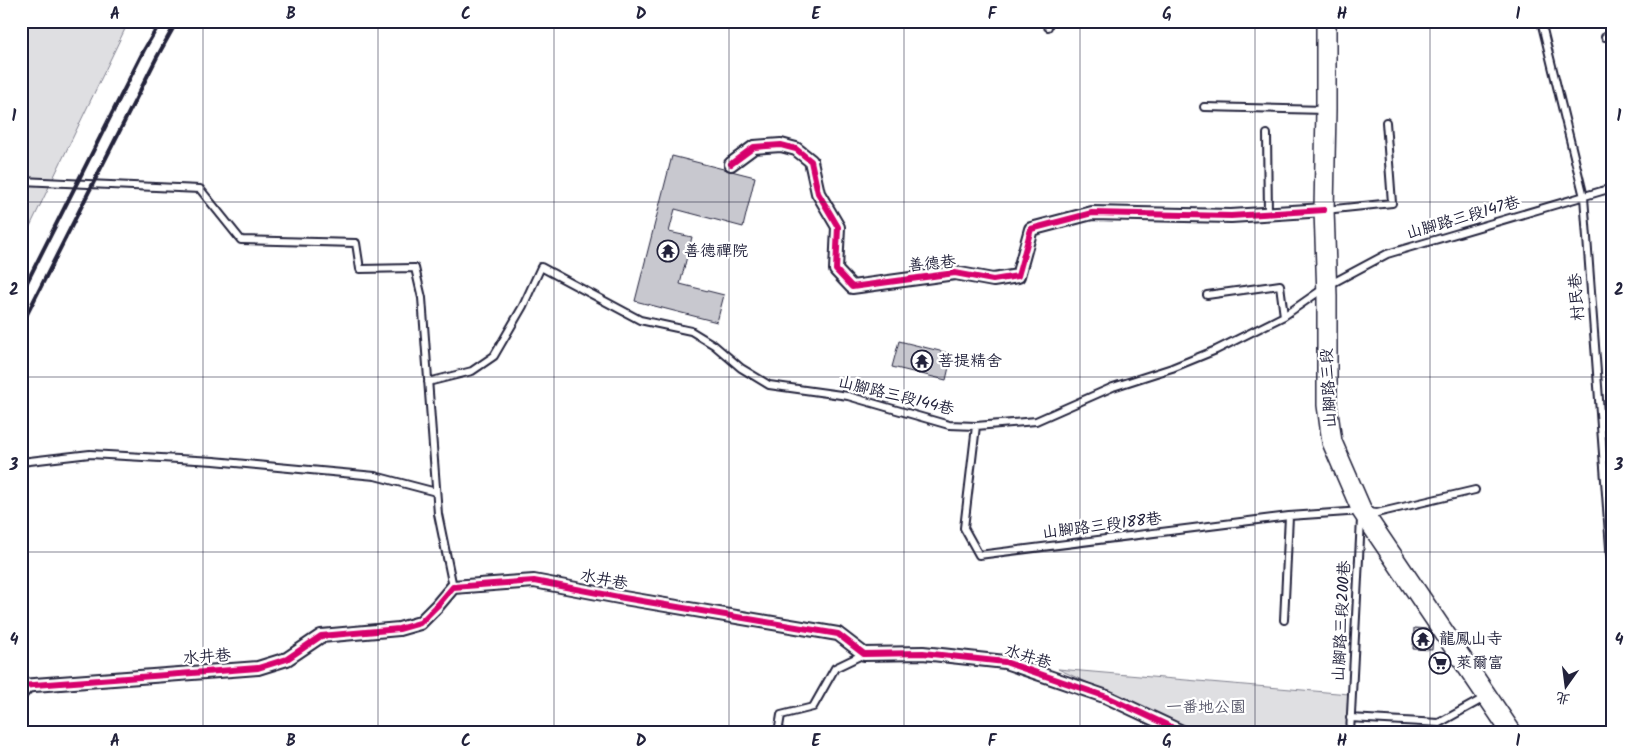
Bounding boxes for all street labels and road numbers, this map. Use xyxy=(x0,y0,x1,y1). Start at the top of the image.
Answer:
street label: 山腳路三段147巷 xyxy=(1403,190,1523,246)
street label: 善德巷 xyxy=(907,249,957,279)
street label: 村民巷 xyxy=(1563,272,1591,322)
street label: 山腳路三段 xyxy=(1314,347,1344,429)
street label: 山腳路三段144巷 xyxy=(835,370,957,422)
street label: 山腳路三段188巷 xyxy=(1041,506,1163,546)
street label: 山腳路三段200巷 xyxy=(1326,560,1358,682)
street label: 水井巷 xyxy=(578,563,630,597)
street label: 水井巷 xyxy=(1001,638,1055,676)
street label: 水井巷 xyxy=(182,643,232,671)

